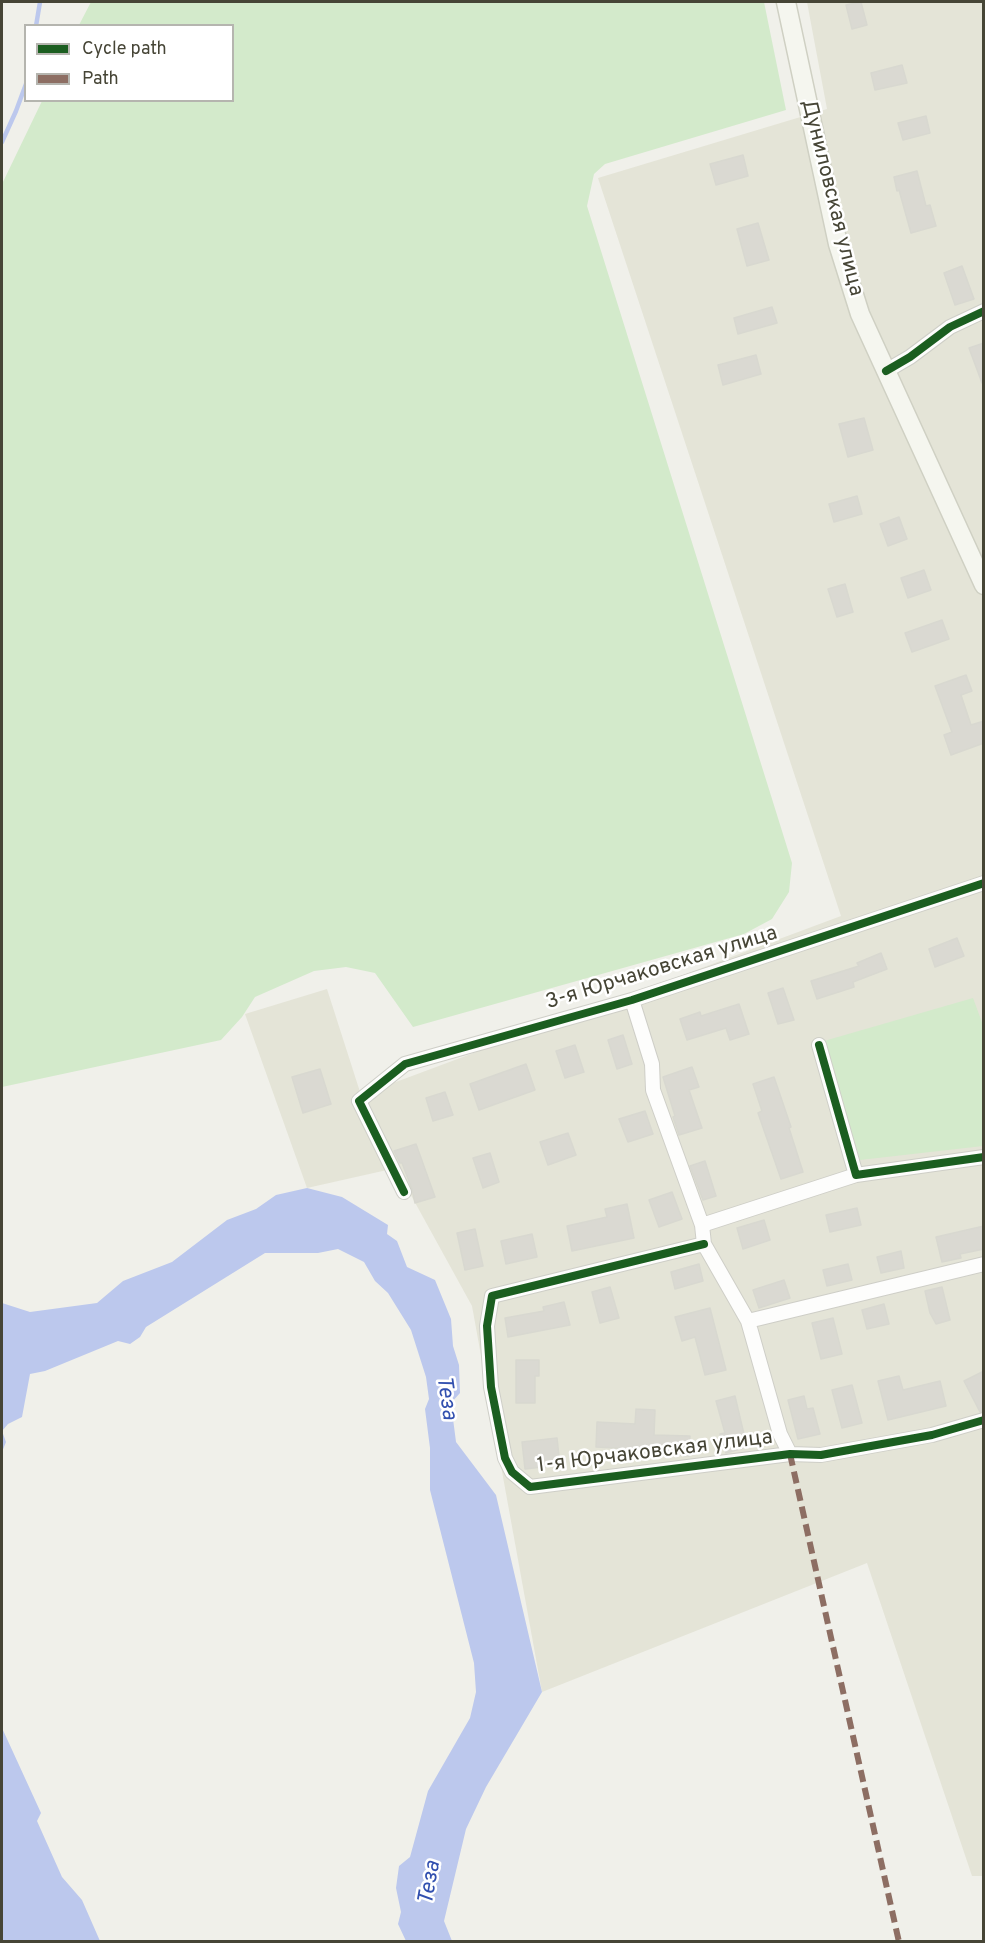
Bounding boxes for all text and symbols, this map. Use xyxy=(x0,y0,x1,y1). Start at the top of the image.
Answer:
legend xyxy=(24,24,234,102)
text: Cycle path xyxy=(82,38,167,61)
text: Path xyxy=(82,68,119,91)
street label: Дуниловская улица xyxy=(794,97,868,299)
street label: 3-я Юрчаковская улица xyxy=(543,922,781,1016)
water label: Теза xyxy=(429,1374,461,1422)
street label: 1-я Юрчаковская улица xyxy=(536,1426,774,1480)
water label: Теза xyxy=(414,1859,448,1907)

